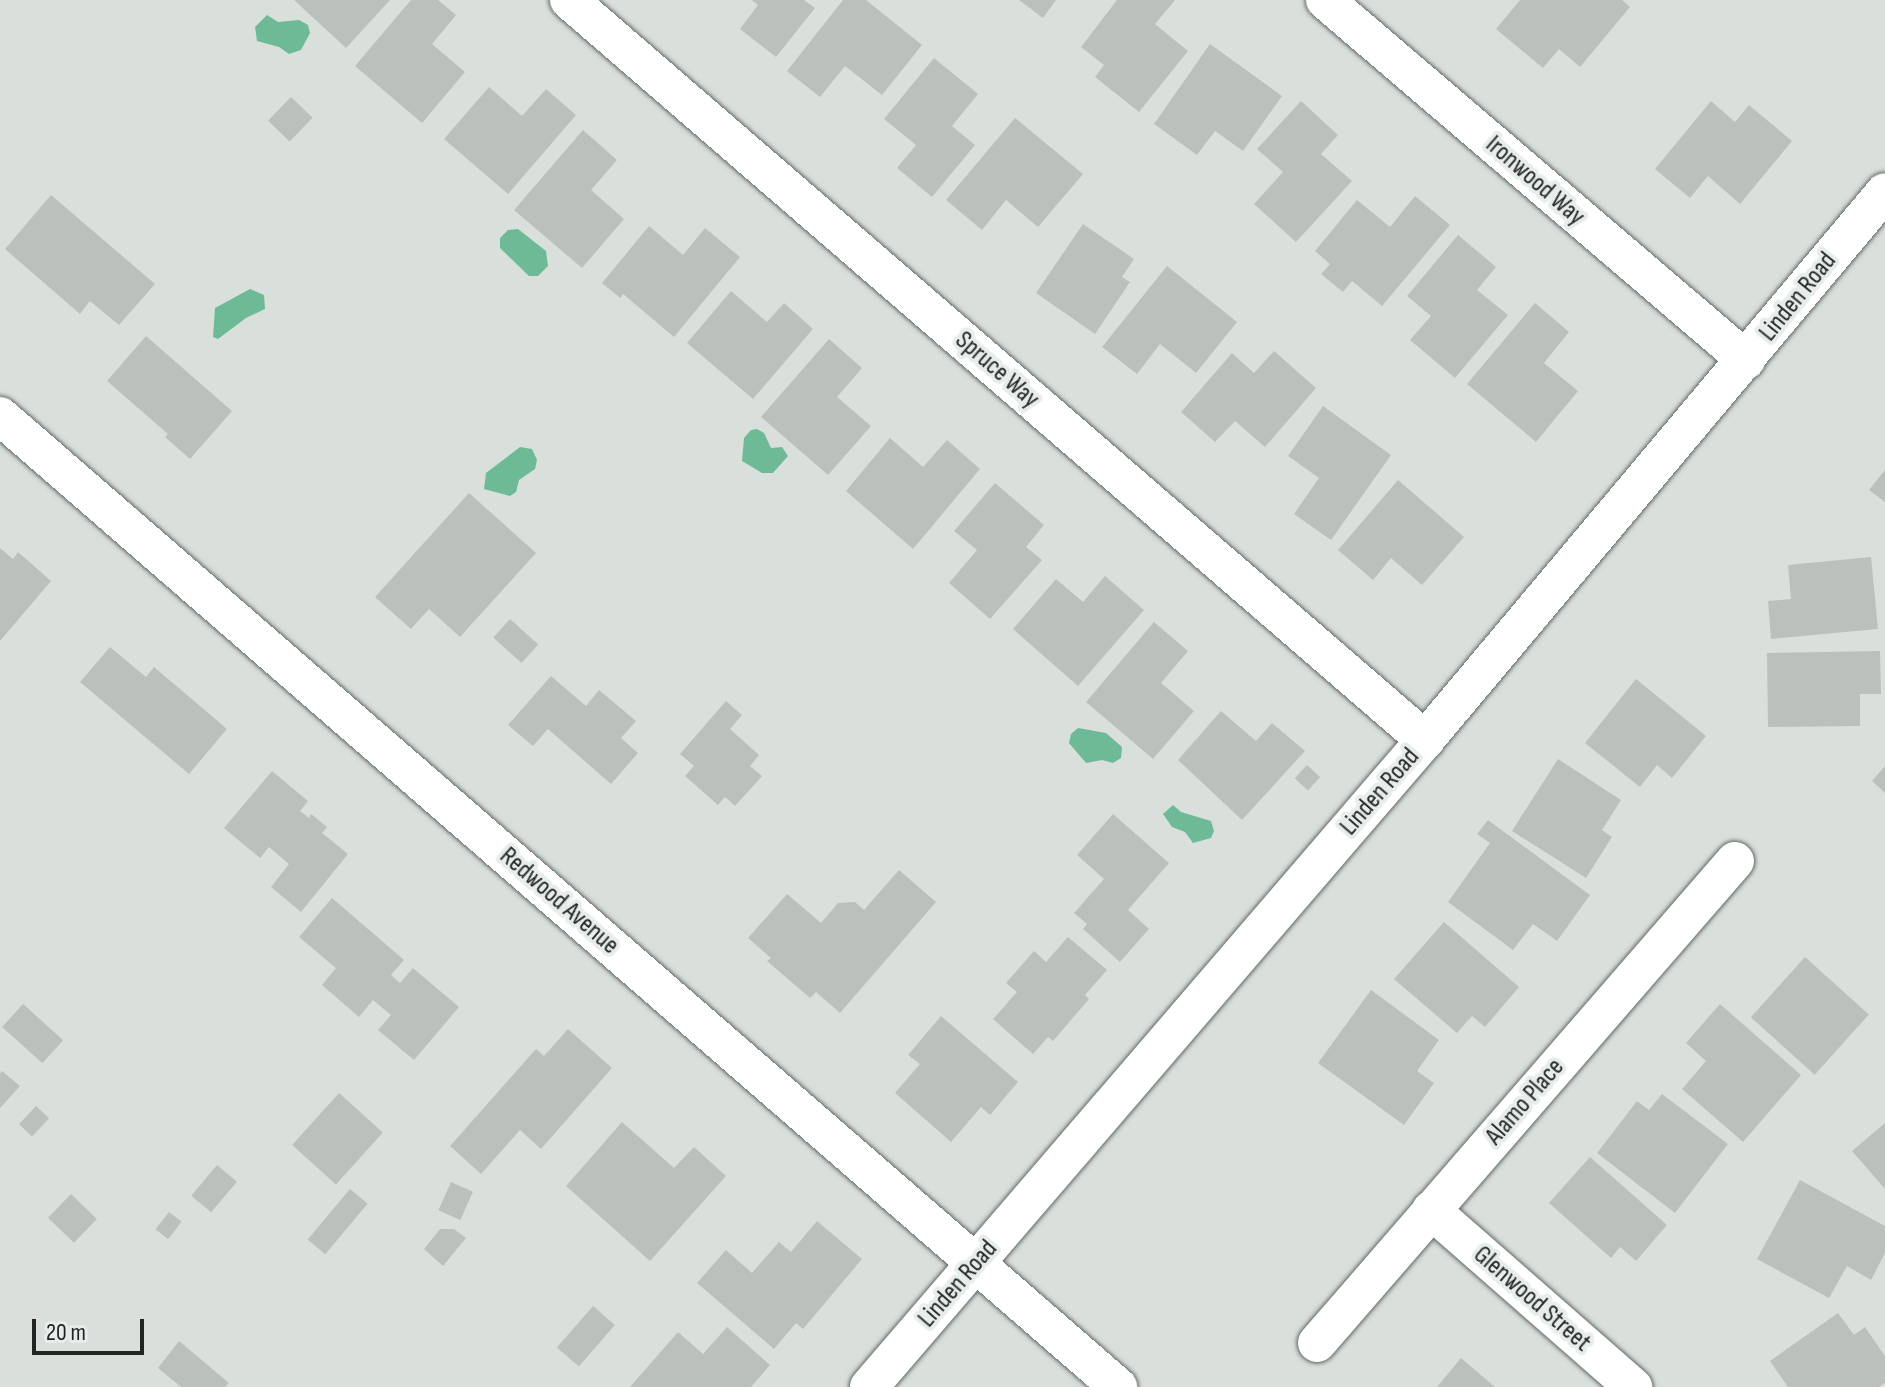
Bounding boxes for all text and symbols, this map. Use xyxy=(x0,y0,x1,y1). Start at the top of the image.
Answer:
street label: Ironwood Way xyxy=(1479,129,1591,233)
street label: Linden Road xyxy=(1753,246,1843,348)
street label: Spruce Way xyxy=(949,325,1045,415)
street label: Linden Road xyxy=(1334,742,1426,842)
street label: Redwood Avenue xyxy=(493,841,625,961)
street label: Alamo Place xyxy=(1479,1052,1571,1152)
street label: Linden Road xyxy=(912,1234,1004,1334)
street label: Glenwood Street xyxy=(1467,1240,1597,1358)
scale bar xyxy=(36,1303,148,1353)
text: 20 m xyxy=(46,1318,86,1347)

